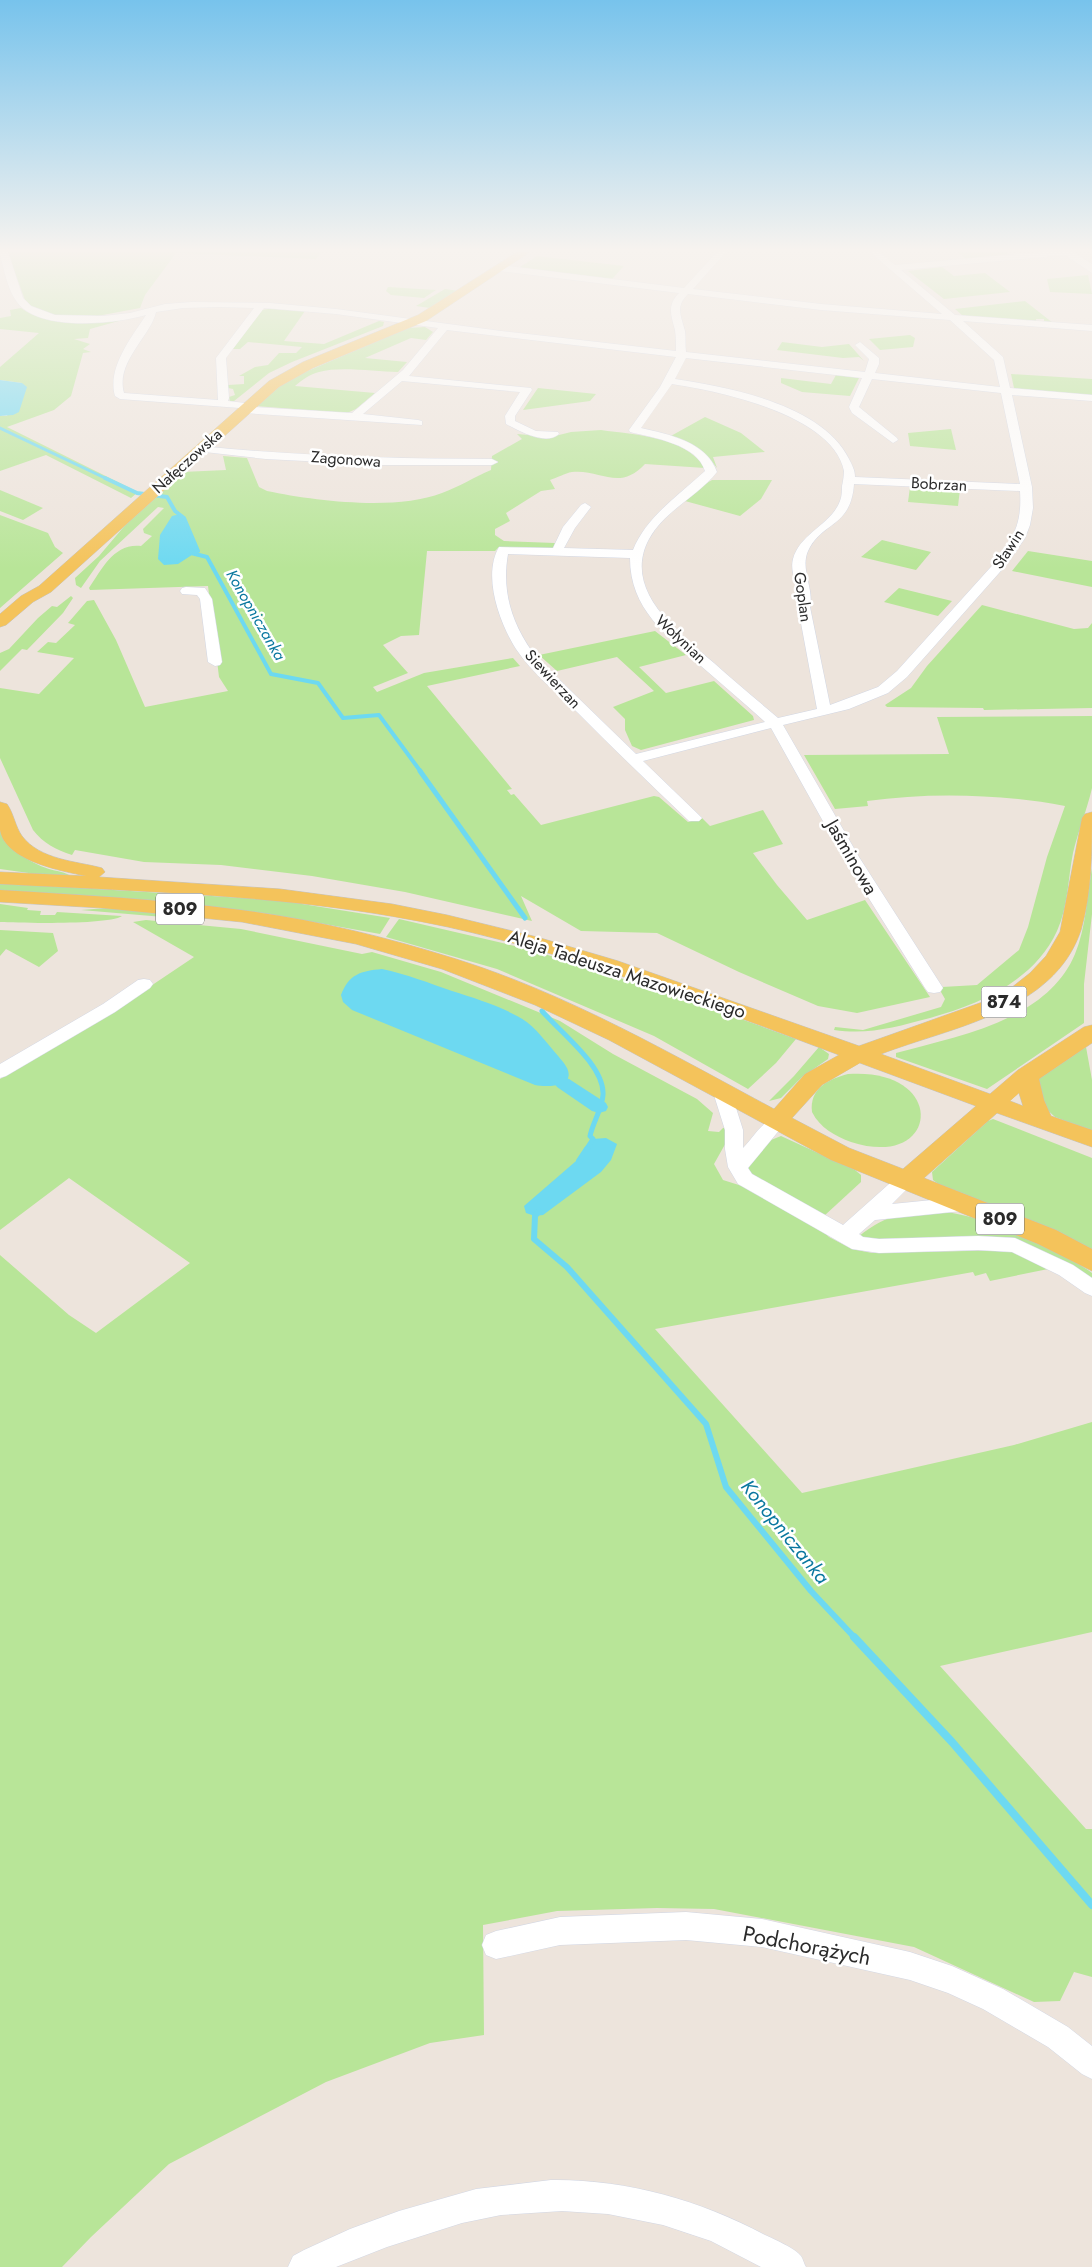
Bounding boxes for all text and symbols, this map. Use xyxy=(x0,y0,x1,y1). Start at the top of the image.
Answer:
street label: Nałęczowska xyxy=(147,423,227,499)
street label: Zagonowa xyxy=(310,445,382,473)
street label: Bobrzan xyxy=(910,471,968,497)
street label: Sławin xyxy=(987,524,1029,574)
water label: Konopniczanka xyxy=(221,565,291,665)
street label: Goplan xyxy=(788,571,818,623)
street label: Wołynian xyxy=(650,609,712,669)
street label: Siewierzan xyxy=(519,644,587,714)
street label: Jaśminowa xyxy=(818,812,885,900)
road number: 809 xyxy=(156,894,204,924)
street label: Aleja Tadeusza Mazowieckiego xyxy=(505,923,749,1025)
road number: 874 xyxy=(982,986,1026,1018)
road number: 809 xyxy=(976,1204,1024,1234)
water label: Konopniczanka xyxy=(734,1474,836,1590)
street label: Podchorążych xyxy=(740,1917,874,1973)

